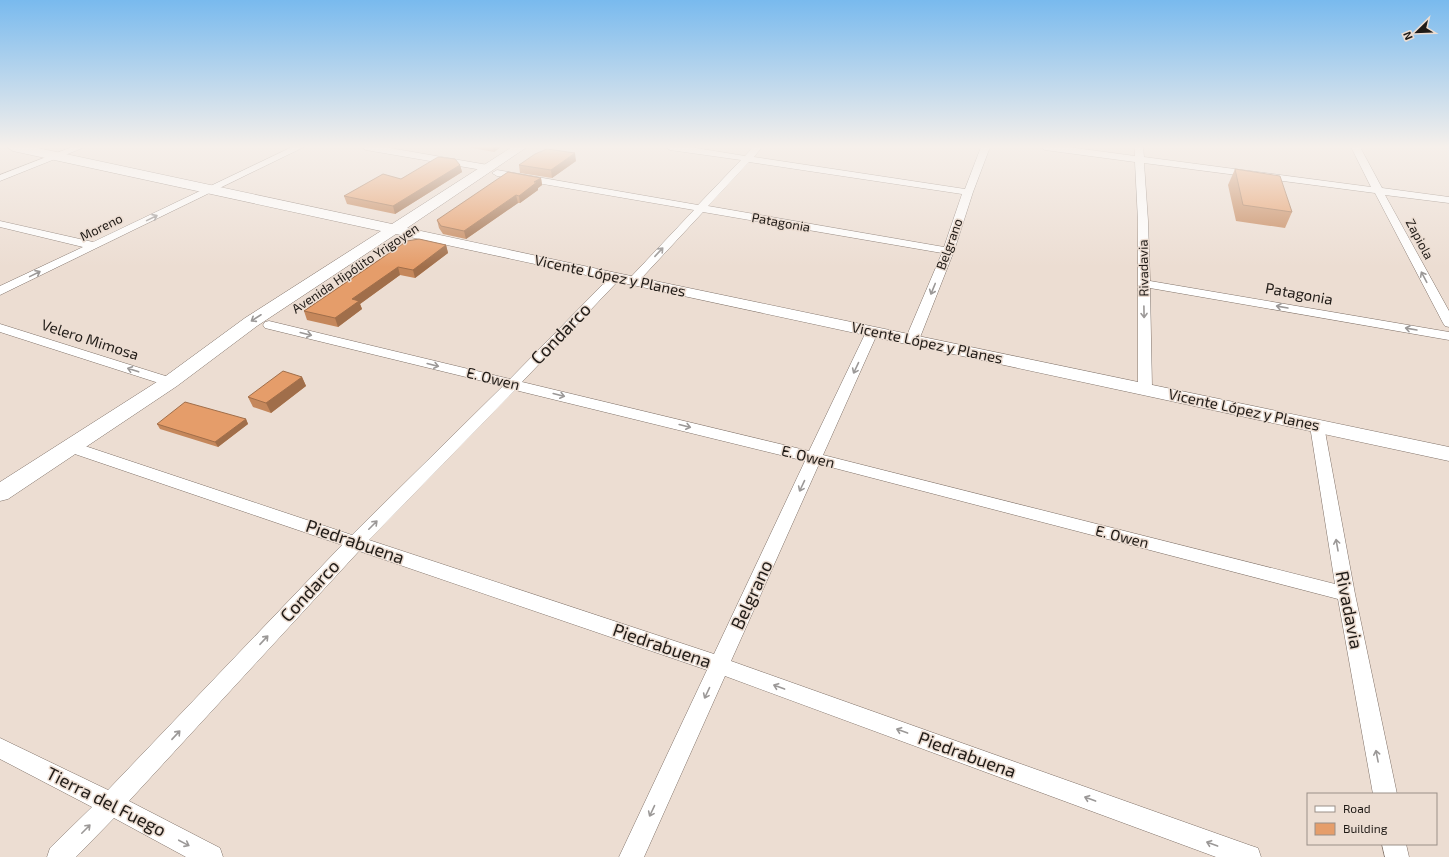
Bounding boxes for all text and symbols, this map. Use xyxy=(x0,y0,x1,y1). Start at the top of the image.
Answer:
north arrow xyxy=(1397,12,1437,52)
text: N xyxy=(1400,30,1415,42)
street label: Patagonia xyxy=(750,209,812,235)
street label: Moreno xyxy=(77,210,125,244)
one-way arrow xyxy=(146,214,158,221)
street label: Belgrano xyxy=(932,216,966,272)
street label: Zapiola xyxy=(1403,216,1437,262)
street label: Avenida Hipólito Yrigoyen xyxy=(289,220,421,316)
street label: Rivadavia xyxy=(1135,239,1151,297)
one-way arrow xyxy=(655,247,664,258)
street label: Vicente López y Planes xyxy=(533,250,688,300)
one-way arrow xyxy=(29,270,41,277)
one-way arrow xyxy=(1420,271,1427,283)
street label: Patagonia xyxy=(1264,278,1334,308)
one-way arrow xyxy=(928,282,936,294)
street label: Condarco xyxy=(526,298,595,369)
one-way arrow xyxy=(1276,303,1289,311)
one-way arrow xyxy=(1140,305,1148,318)
street label: Velero Mimosa xyxy=(39,315,141,363)
one-way arrow xyxy=(250,315,262,323)
street label: Vicente López y Planes xyxy=(850,317,1005,367)
one-way arrow xyxy=(1404,325,1417,333)
one-way arrow xyxy=(300,331,313,339)
one-way arrow xyxy=(426,361,439,369)
one-way arrow xyxy=(852,361,859,373)
street label: E. Owen xyxy=(465,363,522,393)
one-way arrow xyxy=(126,366,139,373)
street label: Vicente López y Planes xyxy=(1167,384,1322,434)
one-way arrow xyxy=(552,392,565,400)
one-way arrow xyxy=(679,423,692,431)
street label: E. Owen xyxy=(780,441,837,471)
one-way arrow xyxy=(798,479,805,491)
street label: Piedrabuena xyxy=(303,514,407,568)
one-way arrow xyxy=(368,520,378,530)
street label: E. Owen xyxy=(1094,521,1151,551)
one-way arrow xyxy=(1333,539,1341,552)
street label: Condarco xyxy=(275,555,344,626)
street label: Belgrano xyxy=(725,556,777,633)
street label: Rivadavia xyxy=(1332,569,1368,651)
street label: Piedrabuena xyxy=(610,618,714,672)
one-way arrow xyxy=(259,635,269,645)
one-way arrow xyxy=(773,683,786,690)
one-way arrow xyxy=(703,686,710,698)
street label: Piedrabuena xyxy=(915,726,1019,782)
one-way arrow xyxy=(896,727,908,735)
one-way arrow xyxy=(171,730,180,740)
one-way arrow xyxy=(1373,750,1381,763)
street label: Tierra del Fuego xyxy=(43,761,170,841)
legend xyxy=(1307,793,1437,845)
one-way arrow xyxy=(1084,795,1096,803)
text: Road xyxy=(1343,801,1371,815)
one-way arrow xyxy=(648,805,656,817)
text: Building xyxy=(1343,821,1388,835)
one-way arrow xyxy=(81,824,91,834)
one-way arrow xyxy=(178,839,190,847)
one-way arrow xyxy=(1206,839,1218,847)

